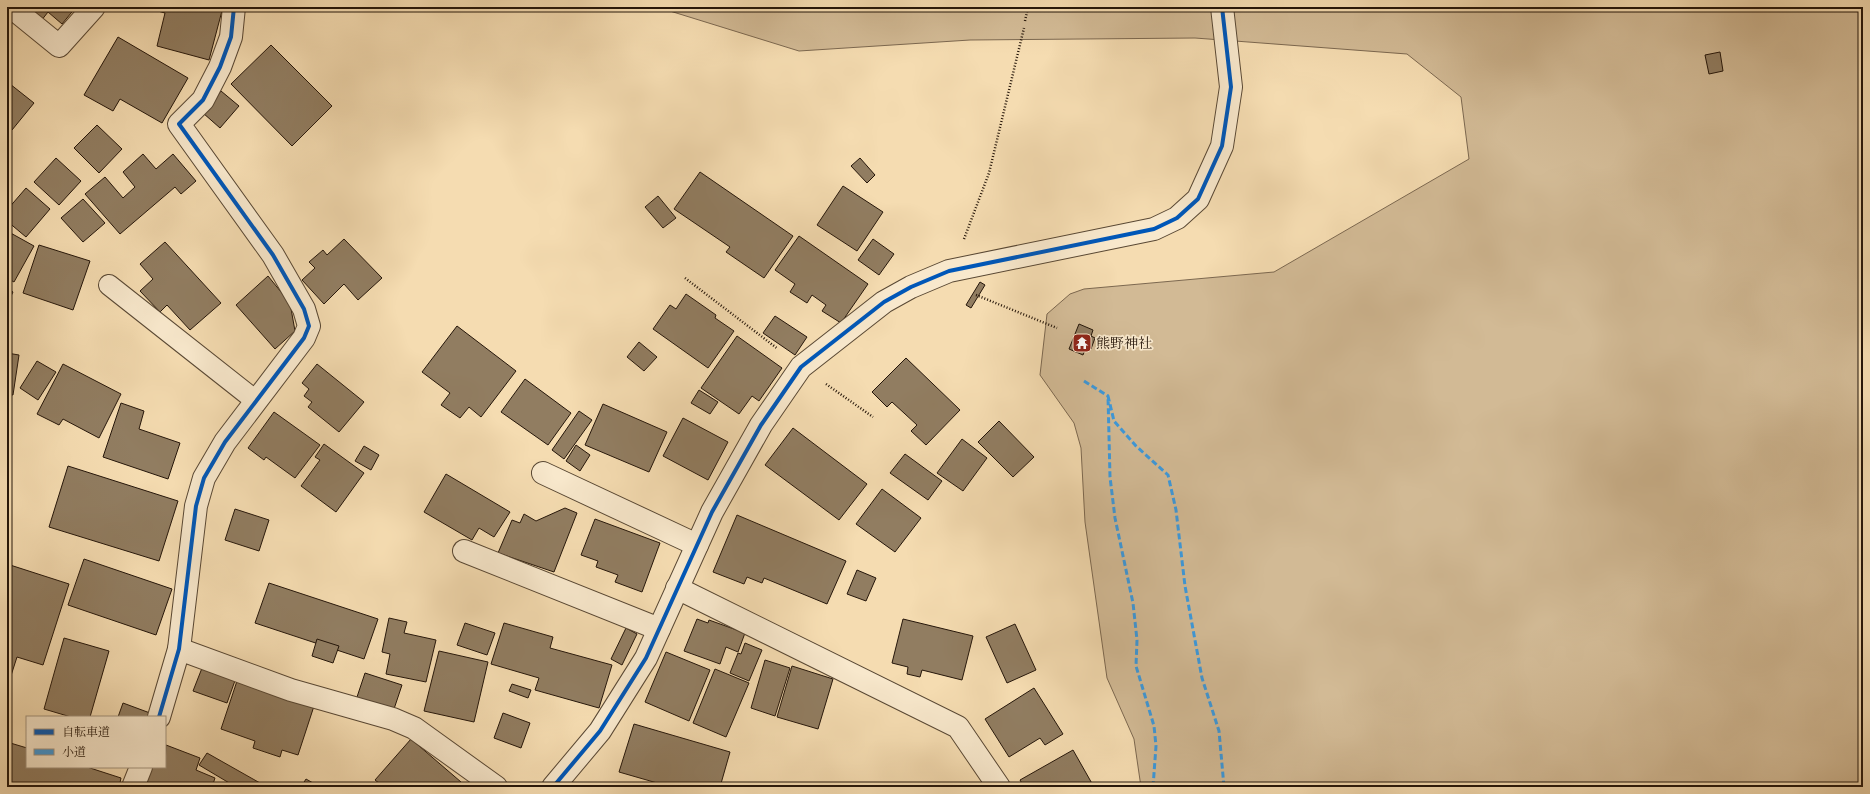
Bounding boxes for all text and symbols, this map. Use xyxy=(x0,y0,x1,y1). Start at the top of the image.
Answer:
temple icon: 熊野神社 xyxy=(1071,332,1093,354)
place label: 熊野神社 xyxy=(1096,333,1152,353)
legend xyxy=(26,716,166,768)
text: 自転車道 xyxy=(62,723,110,740)
text: 小道 xyxy=(62,743,86,760)

